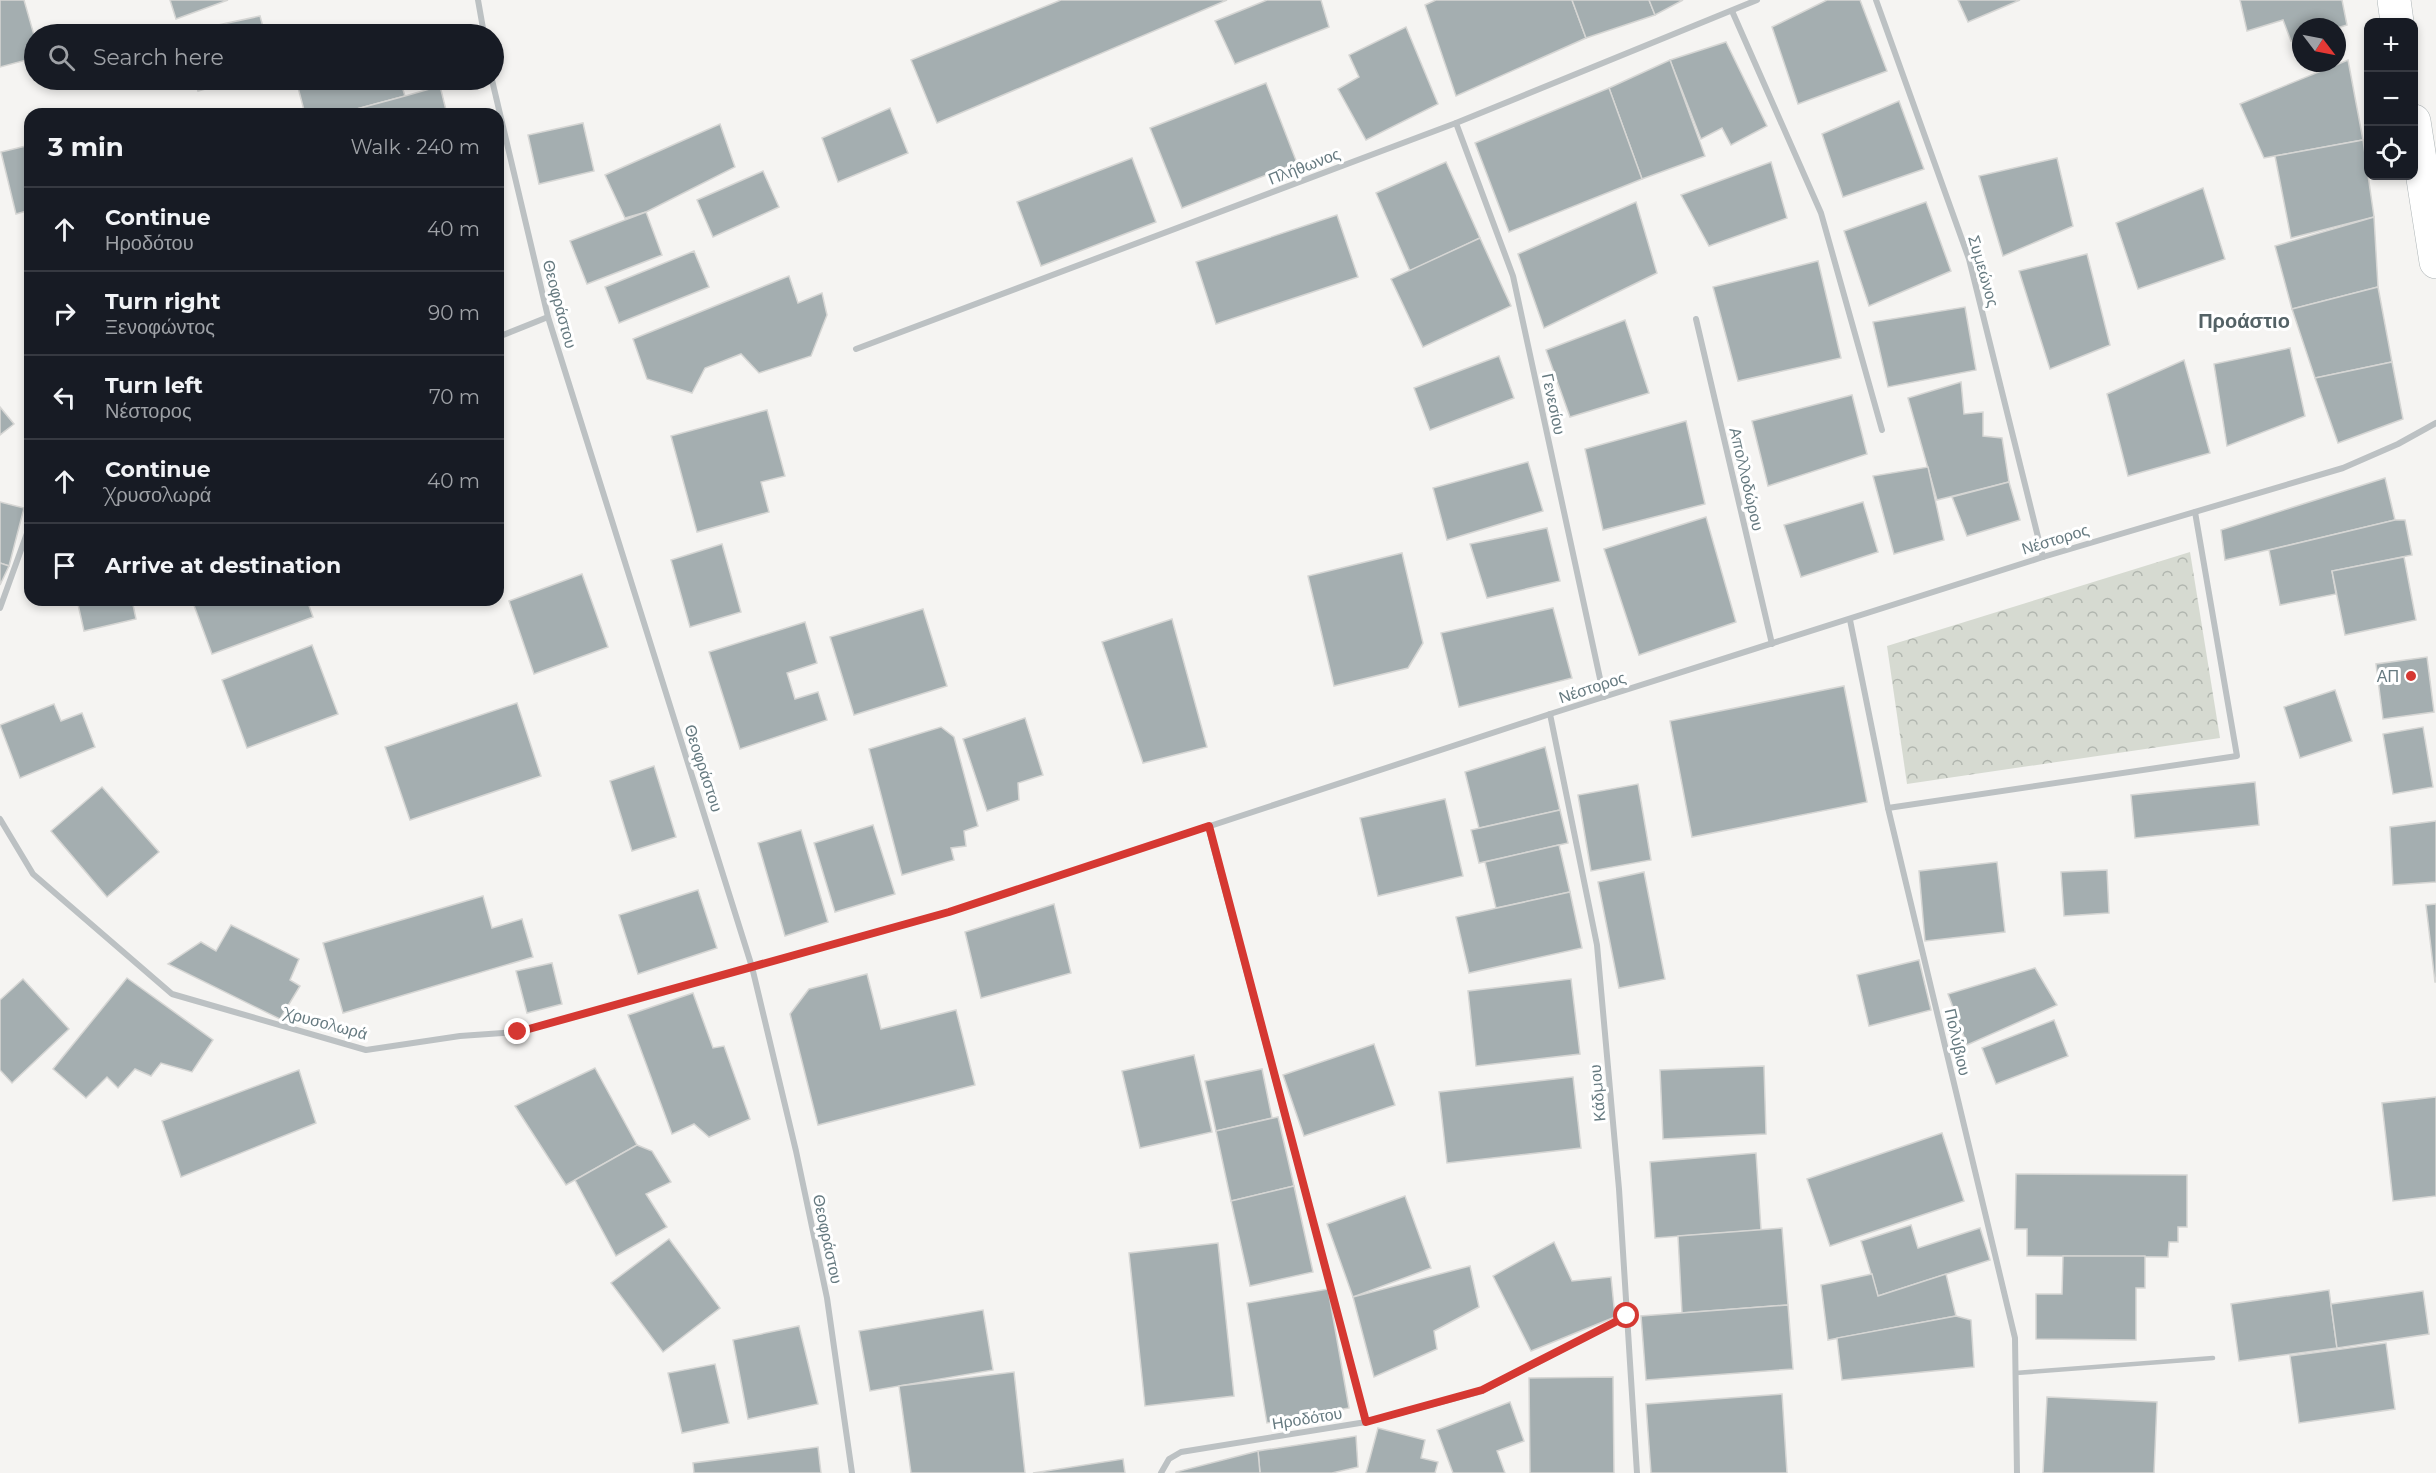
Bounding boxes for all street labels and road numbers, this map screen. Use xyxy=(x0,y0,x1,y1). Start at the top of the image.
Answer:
street label: Πλήθωνος xyxy=(1266,144,1343,189)
street label: Συμεώνος xyxy=(1964,233,2003,309)
street label: Θεοφράστου xyxy=(539,258,580,350)
street label: Γενεσίου xyxy=(1538,372,1569,436)
street label: Απολλοδώρου xyxy=(1725,426,1768,533)
street label: Νέστορος xyxy=(2019,520,2091,559)
street label: Νέστορος xyxy=(1556,668,1628,707)
street label: Θεοφράστου xyxy=(680,722,727,814)
street label: Χρυσολωρά xyxy=(280,1003,369,1044)
street label: Πολύβιου xyxy=(1941,1007,1974,1078)
street label: Κάδμου xyxy=(1586,1064,1609,1122)
street label: Θεοφράστου xyxy=(809,1193,846,1286)
street label: Ηροδότου xyxy=(1271,1404,1344,1433)

